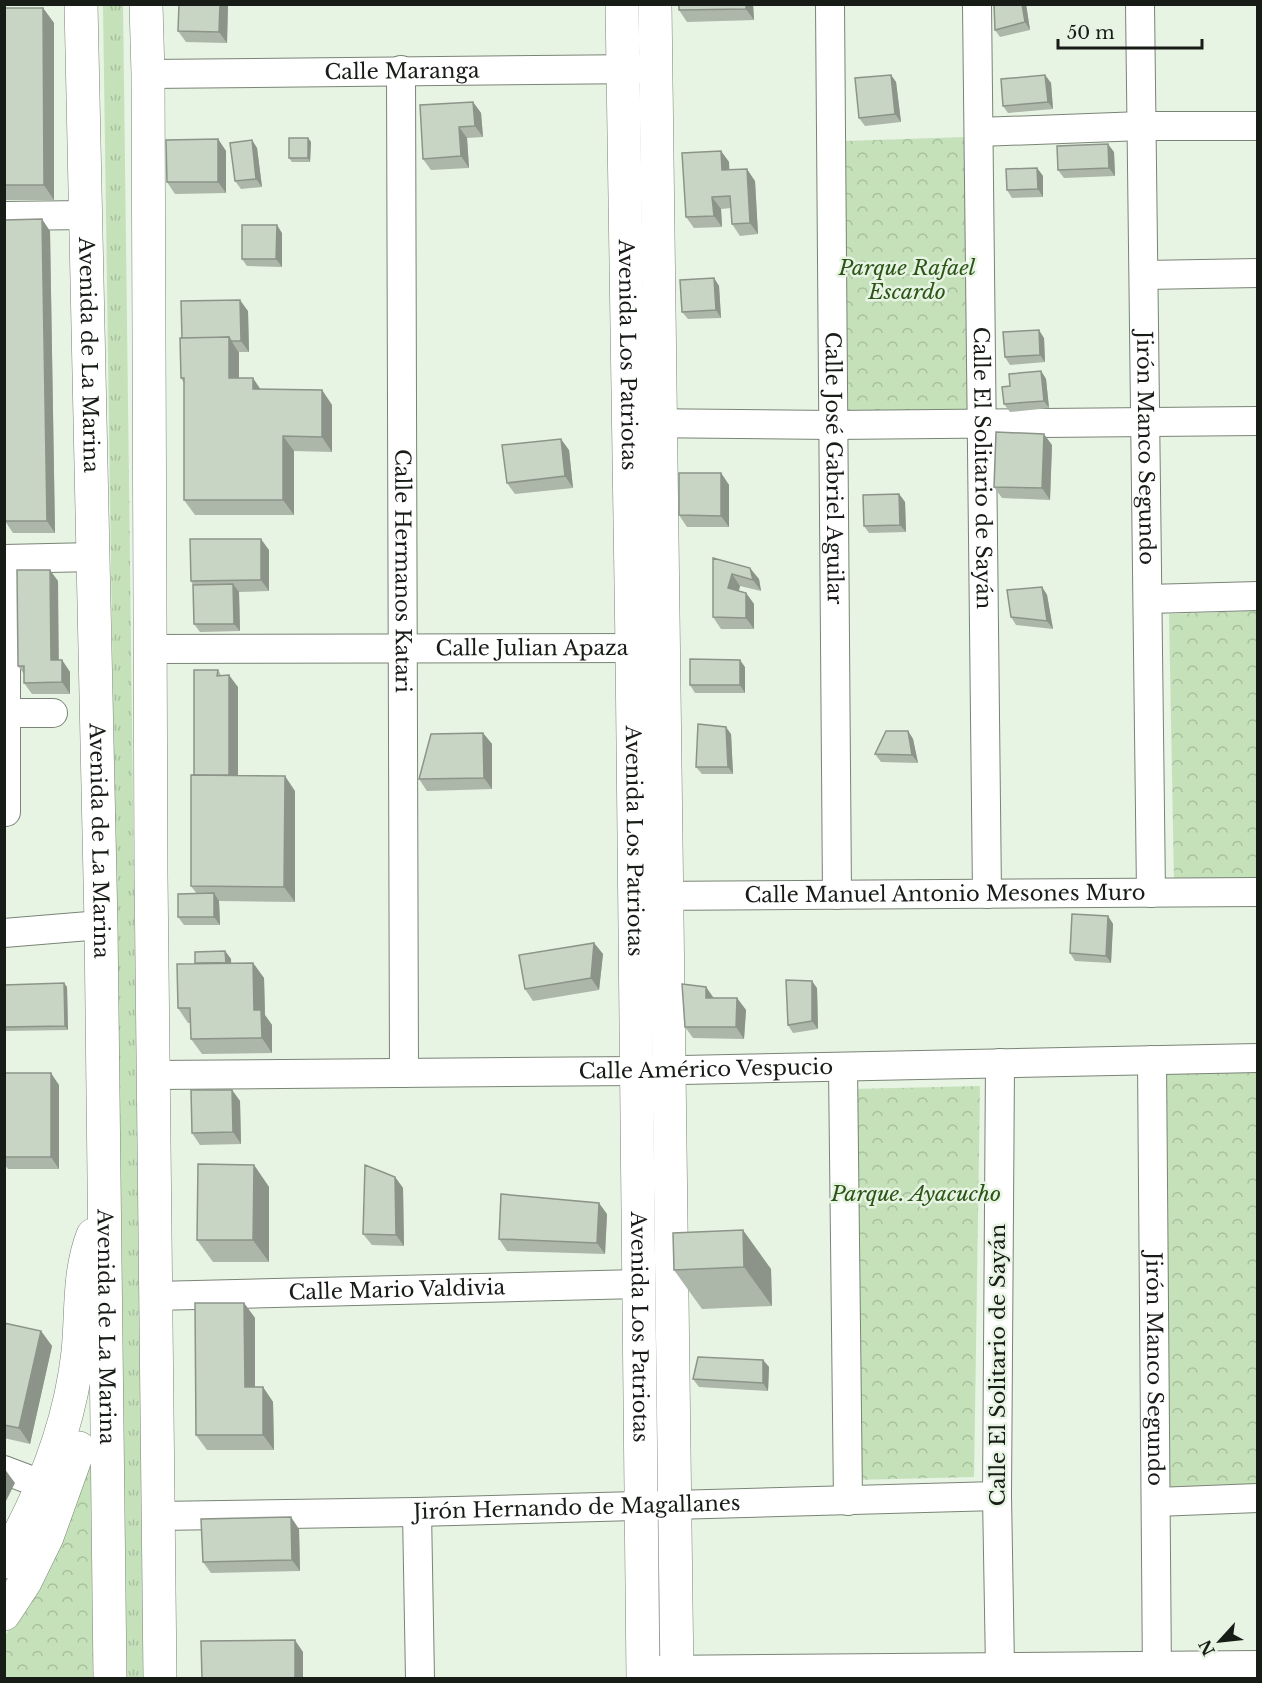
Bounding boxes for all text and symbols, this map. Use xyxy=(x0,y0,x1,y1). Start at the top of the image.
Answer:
scale bar xyxy=(1058,12,1202,50)
text: 50 m xyxy=(1067,22,1115,44)
street label: Calle Maranga xyxy=(324,58,480,85)
street label: Avenida de La Marina xyxy=(73,236,104,473)
street label: Avenida Los Patriotas xyxy=(613,238,642,471)
park label: Parque Rafael Escardo xyxy=(838,255,976,305)
street label: Calle El Solitario de Sayán xyxy=(968,327,997,609)
street label: Jirón Manco Segundo xyxy=(1131,328,1160,565)
street label: Calle José Gabriel Aguilar xyxy=(820,331,848,604)
street label: Calle Hermanos Katari xyxy=(389,449,416,693)
street label: Calle Julian Apaza xyxy=(436,635,629,661)
street label: Avenida de La Marina xyxy=(84,722,114,959)
street label: Avenida Los Patriotas xyxy=(620,724,648,957)
street label: Calle Manuel Antonio Mesones Muro xyxy=(744,880,1146,908)
street label: Calle Américo Vespucio xyxy=(579,1054,833,1084)
park label: Parque. Ayacucho xyxy=(830,1181,1001,1207)
street label: Avenida de La Marina xyxy=(91,1208,120,1445)
street label: Avenida Los Patriotas xyxy=(625,1210,653,1443)
street label: Calle El Solitario de Sayán xyxy=(985,1224,1011,1506)
street label: Jirón Manco Segundo xyxy=(1141,1249,1168,1486)
street label: Calle Mario Valdivia xyxy=(288,1274,506,1306)
street label: Jirón Hernando de Magallanes xyxy=(410,1490,741,1525)
north arrow xyxy=(1190,1611,1250,1671)
text: N xyxy=(1194,1637,1219,1659)

